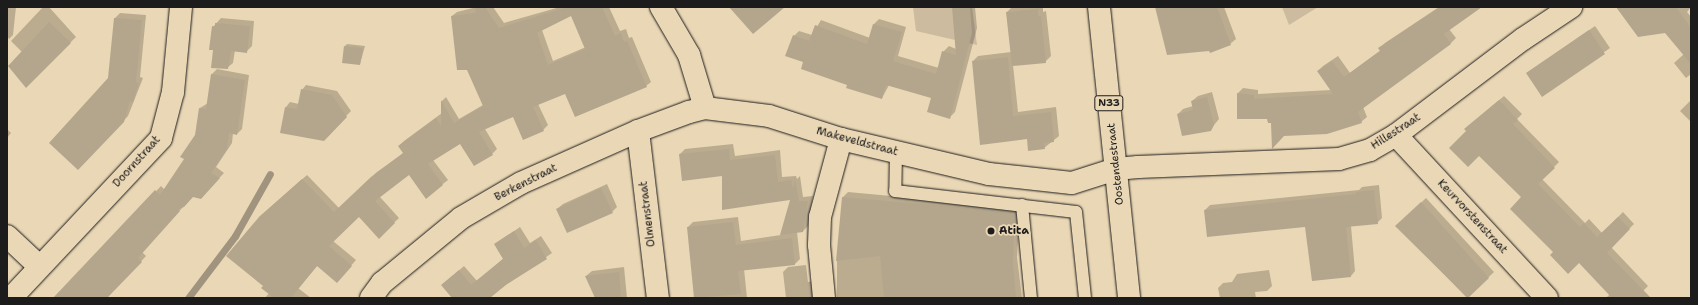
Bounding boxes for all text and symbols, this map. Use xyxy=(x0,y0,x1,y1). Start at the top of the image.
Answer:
road number: N33 xyxy=(1094,95,1124,111)
street label: Hillestraat xyxy=(1369,111,1423,153)
street label: Oostendestraat xyxy=(1105,122,1127,206)
street label: Makeveldstraat xyxy=(815,125,899,159)
street label: Doornstraat xyxy=(111,134,163,190)
street label: Berkenstraat xyxy=(492,162,560,204)
street label: Keurvorstenstraat xyxy=(1434,177,1510,257)
street label: Olmenstraat xyxy=(637,180,659,248)
place label: Atita xyxy=(999,224,1029,238)
marker: Atita xyxy=(986,226,996,236)

